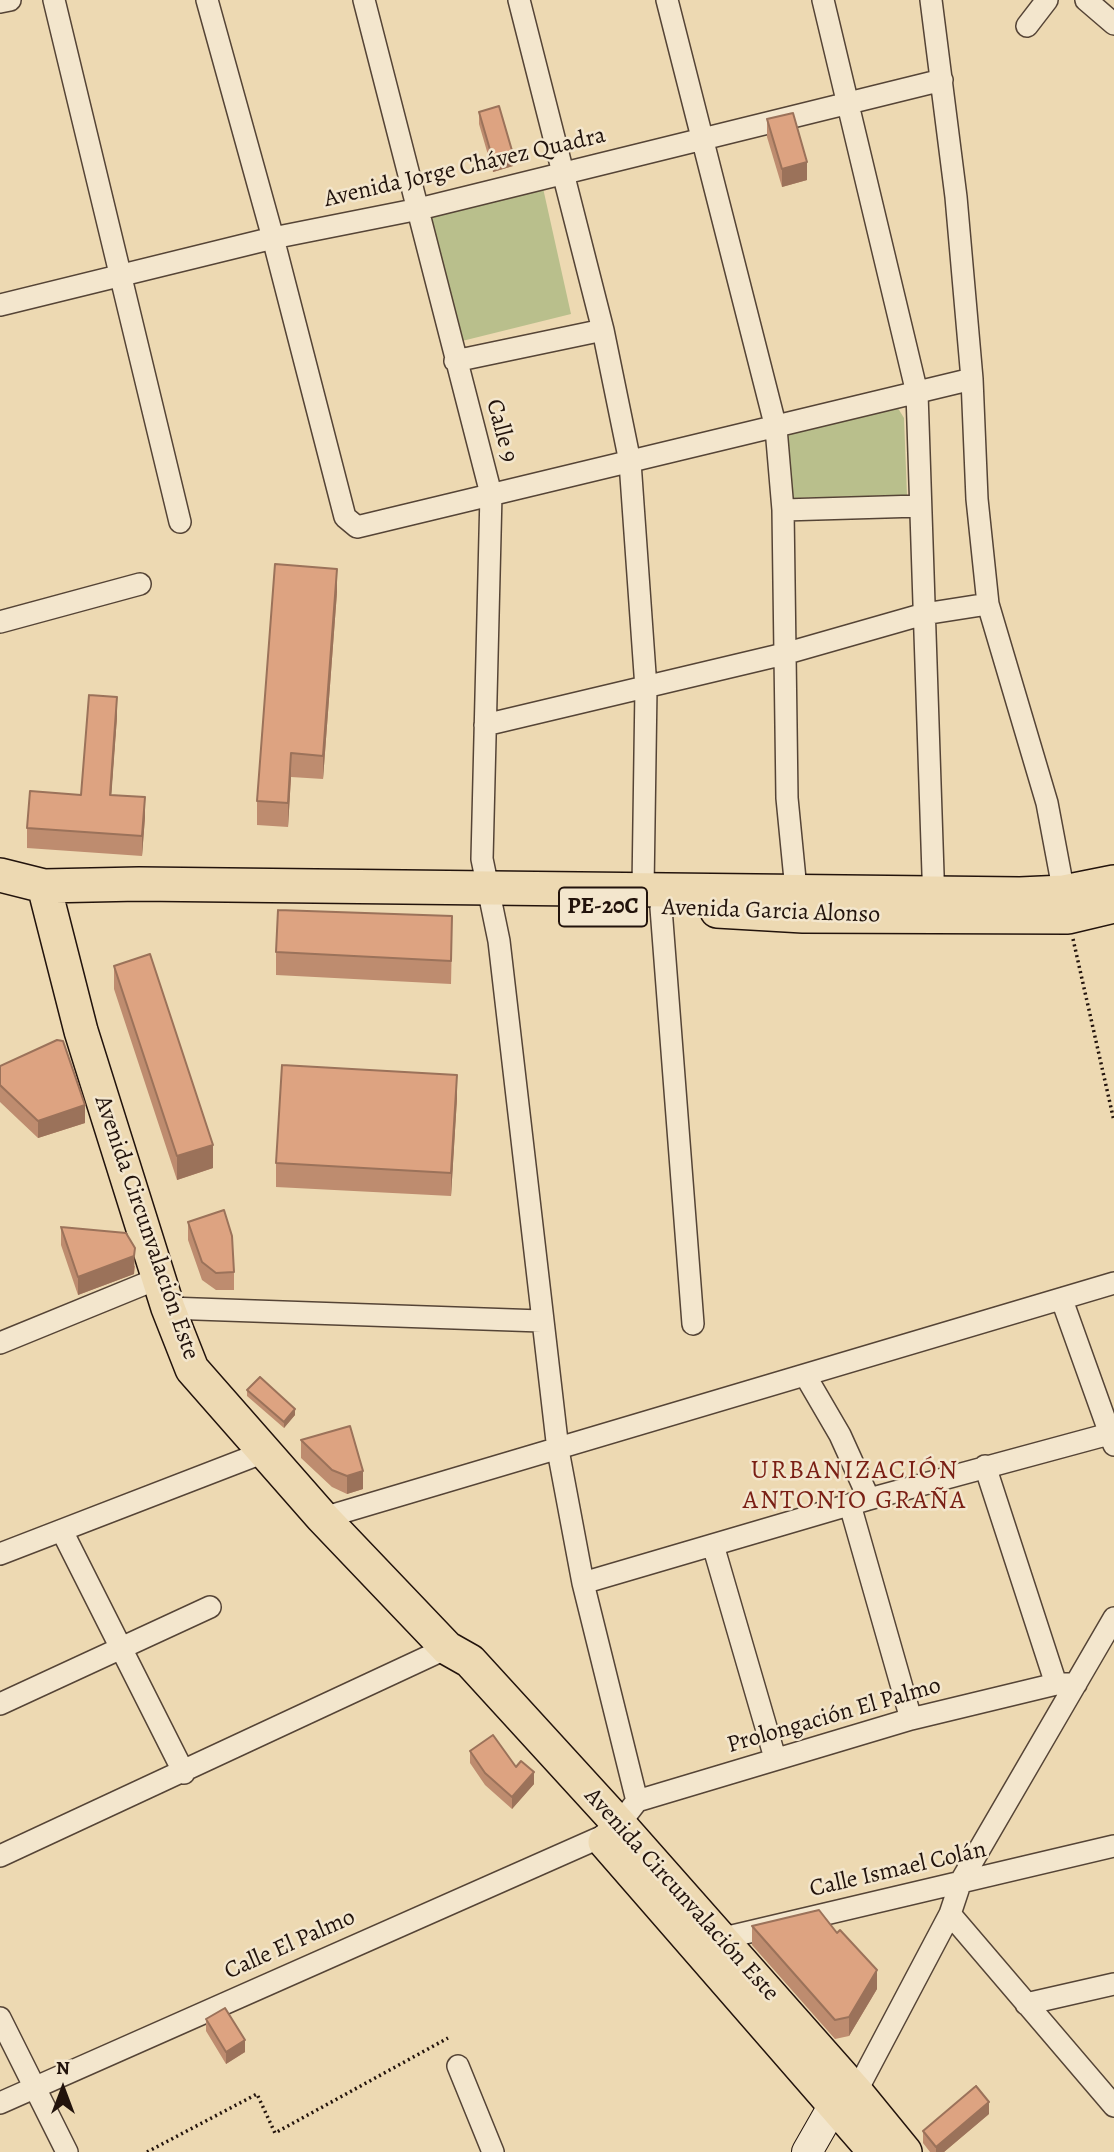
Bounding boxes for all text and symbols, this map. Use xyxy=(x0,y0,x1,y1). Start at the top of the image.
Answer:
street label: Avenida Jorge Chávez Quadra xyxy=(321,122,609,214)
street label: Calle 9 xyxy=(479,396,523,466)
road number: PE-20C xyxy=(559,888,647,926)
street label: Avenida Garcia Alonso xyxy=(661,894,881,930)
street label: Avenida Circunvalación Este xyxy=(87,1092,205,1364)
district label: URBANIZACIÓN ANTONIO GRAÑA xyxy=(744,1456,966,1518)
street label: Prolongación El Palmo xyxy=(724,1672,944,1760)
street label: Avenida Circunvalación Este xyxy=(578,1782,784,2008)
street label: Calle Ismael Colán xyxy=(807,1836,989,1904)
street label: Calle El Palmo xyxy=(220,1903,360,1987)
north arrow xyxy=(28,2054,98,2124)
text: N xyxy=(56,2055,70,2081)

